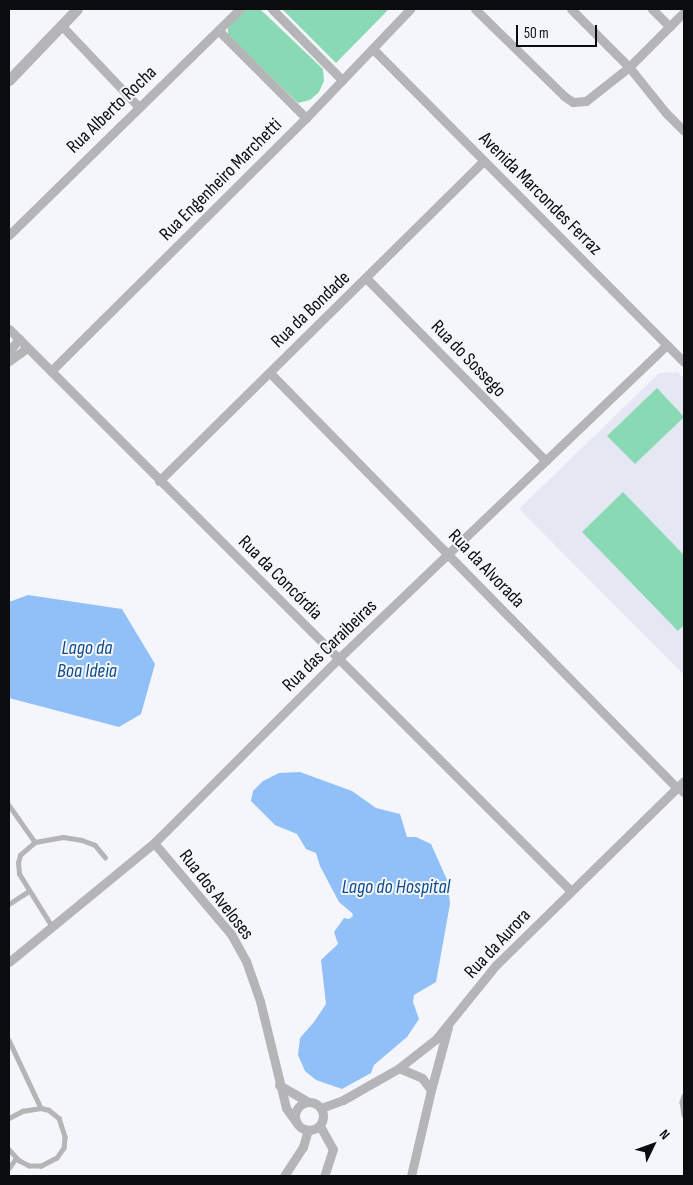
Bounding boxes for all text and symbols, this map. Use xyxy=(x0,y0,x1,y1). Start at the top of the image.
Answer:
scale bar xyxy=(518,15,599,47)
text: 50 m xyxy=(524,24,549,43)
street label: Rua Alberto Rocha xyxy=(62,61,162,159)
street label: Rua Engenheiro Marchetti xyxy=(155,114,287,246)
street label: Avenida Marcondes Ferraz xyxy=(474,128,606,260)
street label: Rua da Bondade xyxy=(267,267,355,353)
street label: Rua do Sossego xyxy=(426,316,510,402)
street label: Rua da Alvorada xyxy=(443,525,529,613)
street label: Rua da Concórdia xyxy=(233,531,327,625)
street label: Rua das Caraibeiras xyxy=(278,595,382,697)
water label: Lago da Boa Ideia xyxy=(57,637,117,684)
street label: Rua dos Aveloses xyxy=(174,845,258,945)
water label: Lago do Hospital xyxy=(342,875,450,899)
street label: Rua da Aurora xyxy=(460,904,536,984)
north arrow xyxy=(628,1120,678,1170)
text: N xyxy=(656,1126,673,1143)

